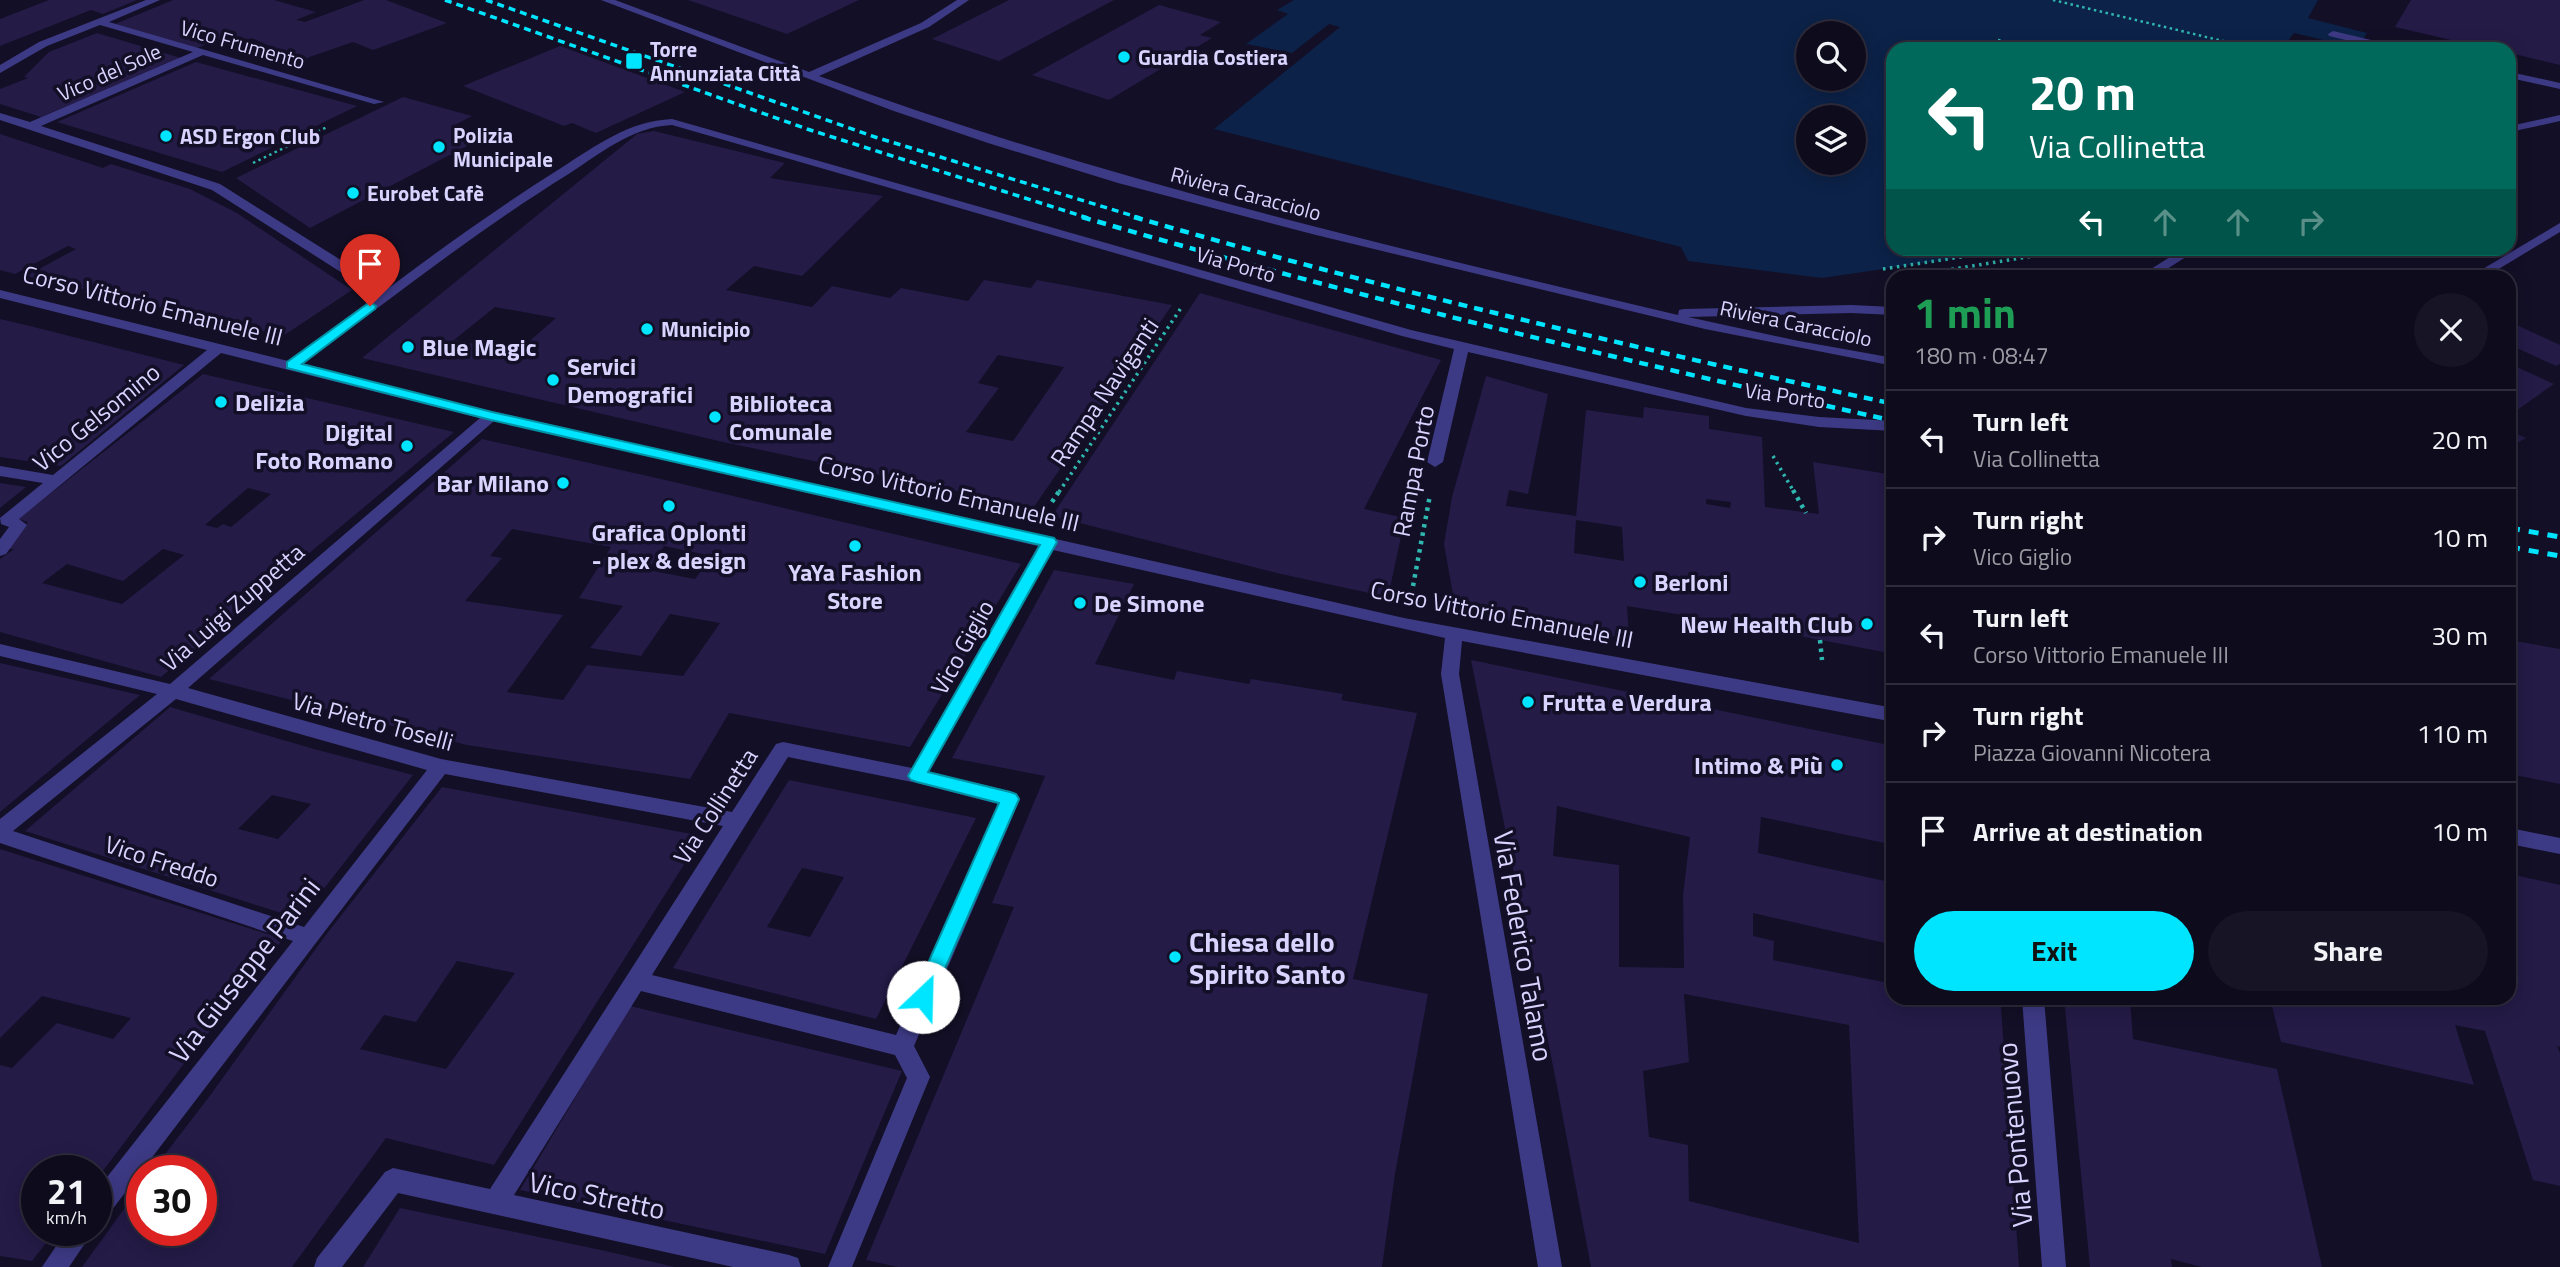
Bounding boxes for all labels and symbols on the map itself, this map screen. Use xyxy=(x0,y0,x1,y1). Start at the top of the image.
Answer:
street label: Vico Frumento xyxy=(177,11,309,77)
place label: Torre Annunziata Città xyxy=(650,33,801,89)
street label: Vico del Sole xyxy=(52,35,166,109)
place label: Guardia Costiera xyxy=(1138,41,1288,73)
marker: Guardia Costiera xyxy=(1116,49,1132,65)
marker: Torre Annunziata Città xyxy=(624,51,644,71)
place label: Polizia Municipale xyxy=(453,119,553,175)
place label: ASD Ergon Club xyxy=(180,120,320,152)
marker: ASD Ergon Club xyxy=(158,128,174,144)
marker: Polizia Municipale xyxy=(431,139,447,155)
street label: Riviera Caracciolo xyxy=(1167,158,1325,228)
place label: Eurobet Cafè xyxy=(367,177,484,209)
marker: Eurobet Cafè xyxy=(345,185,361,201)
pin xyxy=(340,234,400,306)
street label: Via Porto xyxy=(1193,237,1279,291)
street label: Corso Vittorio Emanuele III xyxy=(19,255,287,355)
street label: Riviera Caracciolo xyxy=(1717,291,1875,355)
street label: Rampa Naviganti xyxy=(1041,310,1167,474)
place label: Municipio xyxy=(661,313,750,345)
marker: Municipio xyxy=(639,321,655,337)
place label: Blue Magic xyxy=(422,329,536,365)
marker: Blue Magic xyxy=(400,339,416,355)
place label: Servici Demografici xyxy=(567,348,693,412)
street label: Vico Gelsomino xyxy=(25,354,167,480)
marker: Servici Demografici xyxy=(545,372,561,388)
street label: Via Porto xyxy=(1743,374,1827,416)
place label: Delizia xyxy=(235,384,305,420)
place label: Biblioteca Comunale xyxy=(729,385,832,449)
marker: Delizia xyxy=(213,394,229,410)
street label: Rampa Porto xyxy=(1383,402,1443,540)
marker: Biblioteca Comunale xyxy=(707,409,723,425)
place label: Digital Foto Romano xyxy=(255,414,393,478)
marker: Digital Foto Romano xyxy=(399,438,415,454)
street label: Corso Vittorio Emanuele III xyxy=(815,445,1083,541)
place label: Bar Milano xyxy=(436,465,549,501)
marker: Bar Milano xyxy=(555,475,571,491)
marker: Grafica Oplonti - plex & design xyxy=(661,498,677,514)
place label: Grafica Oplonti - plex & design xyxy=(591,514,747,578)
street label: Via Luigi Zuppetta xyxy=(152,534,312,680)
marker: YaYa Fashion Store xyxy=(847,538,863,554)
place label: YaYa Fashion Store xyxy=(788,554,922,618)
place label: Berloni xyxy=(1654,564,1729,600)
street label: Corso Vittorio Emanuele III xyxy=(1368,571,1636,657)
marker: Berloni xyxy=(1632,574,1648,590)
place label: De Simone xyxy=(1094,585,1205,621)
street label: Vico Giglio xyxy=(921,593,1003,701)
marker: De Simone xyxy=(1072,595,1088,611)
place label: New Health Club xyxy=(1680,606,1853,642)
marker: New Health Club xyxy=(1859,616,1875,632)
street label: Via Pietro Toselli xyxy=(289,682,457,760)
place label: Frutta e Verdura xyxy=(1542,684,1712,720)
marker: Frutta e Verdura xyxy=(1520,694,1536,710)
street label: Via Collinetta xyxy=(664,741,766,871)
place label: Intimo & Più xyxy=(1694,747,1823,783)
marker: Intimo & Più xyxy=(1829,757,1845,773)
street label: Vico Freddo xyxy=(100,826,224,896)
street label: Via Federico Talamo xyxy=(1483,827,1565,1065)
street label: Via Giuseppe Parini xyxy=(158,868,330,1072)
place label: Chiesa dello Spirito Santo xyxy=(1189,920,1346,995)
marker: Chiesa dello Spirito Santo xyxy=(1167,949,1183,965)
position arrow xyxy=(886,960,960,1034)
street label: Via Pontenuovo xyxy=(1985,1041,2043,1229)
speed limit sign: 30 xyxy=(126,1155,217,1246)
street label: Vico Stretto xyxy=(525,1160,669,1230)

